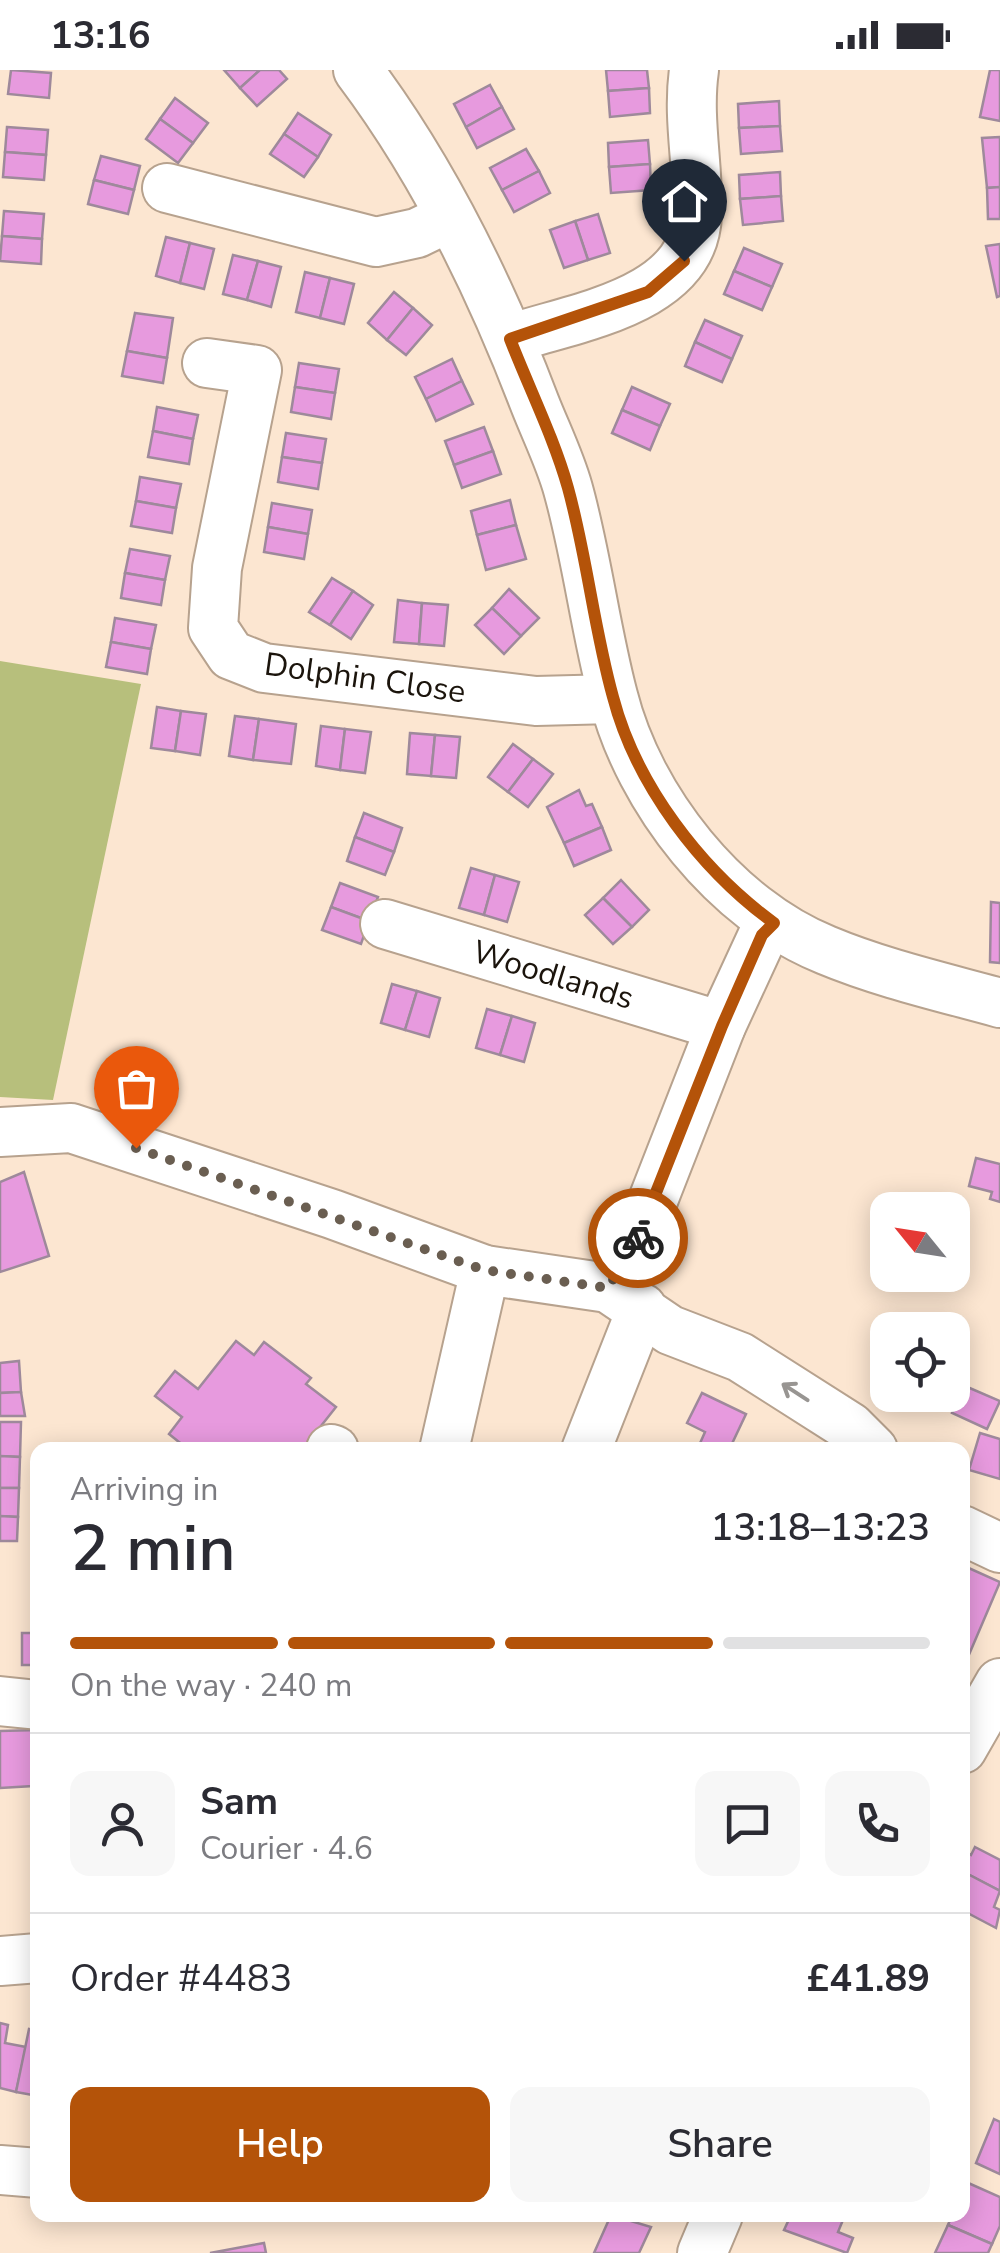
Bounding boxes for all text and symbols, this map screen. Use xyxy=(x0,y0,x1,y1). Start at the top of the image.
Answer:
text: 13:16 xyxy=(50,10,151,61)
pin xyxy=(642,159,727,262)
icon: home xyxy=(657,174,712,229)
street label: Dolphin Close xyxy=(262,643,468,713)
street label: Woodlands xyxy=(467,930,639,1020)
pin xyxy=(94,1046,179,1149)
icon: bag xyxy=(109,1061,164,1116)
courier xyxy=(588,1188,688,1288)
north arrow xyxy=(870,1192,970,1292)
map controls xyxy=(870,1192,970,1412)
icon: bike xyxy=(611,1211,666,1266)
button: locate xyxy=(870,1312,970,1412)
one-way arrow xyxy=(781,1382,810,1403)
text: Arriving in xyxy=(70,1468,218,1511)
text: 13:18–13:23 xyxy=(711,1502,930,1553)
text: 2 min xyxy=(70,1504,236,1593)
text: On the way · 240 m xyxy=(70,1664,352,1707)
button: person xyxy=(70,1771,175,1876)
button: chat xyxy=(695,1771,800,1876)
button: phone xyxy=(825,1771,930,1876)
text: Sam xyxy=(200,1776,278,1827)
text: Courier · 4.6 xyxy=(200,1827,373,1870)
text: Order #4483 xyxy=(70,1953,292,2004)
text: £41.89 xyxy=(807,1953,930,2004)
button: Help xyxy=(70,2087,490,2202)
button: Share xyxy=(510,2087,930,2202)

